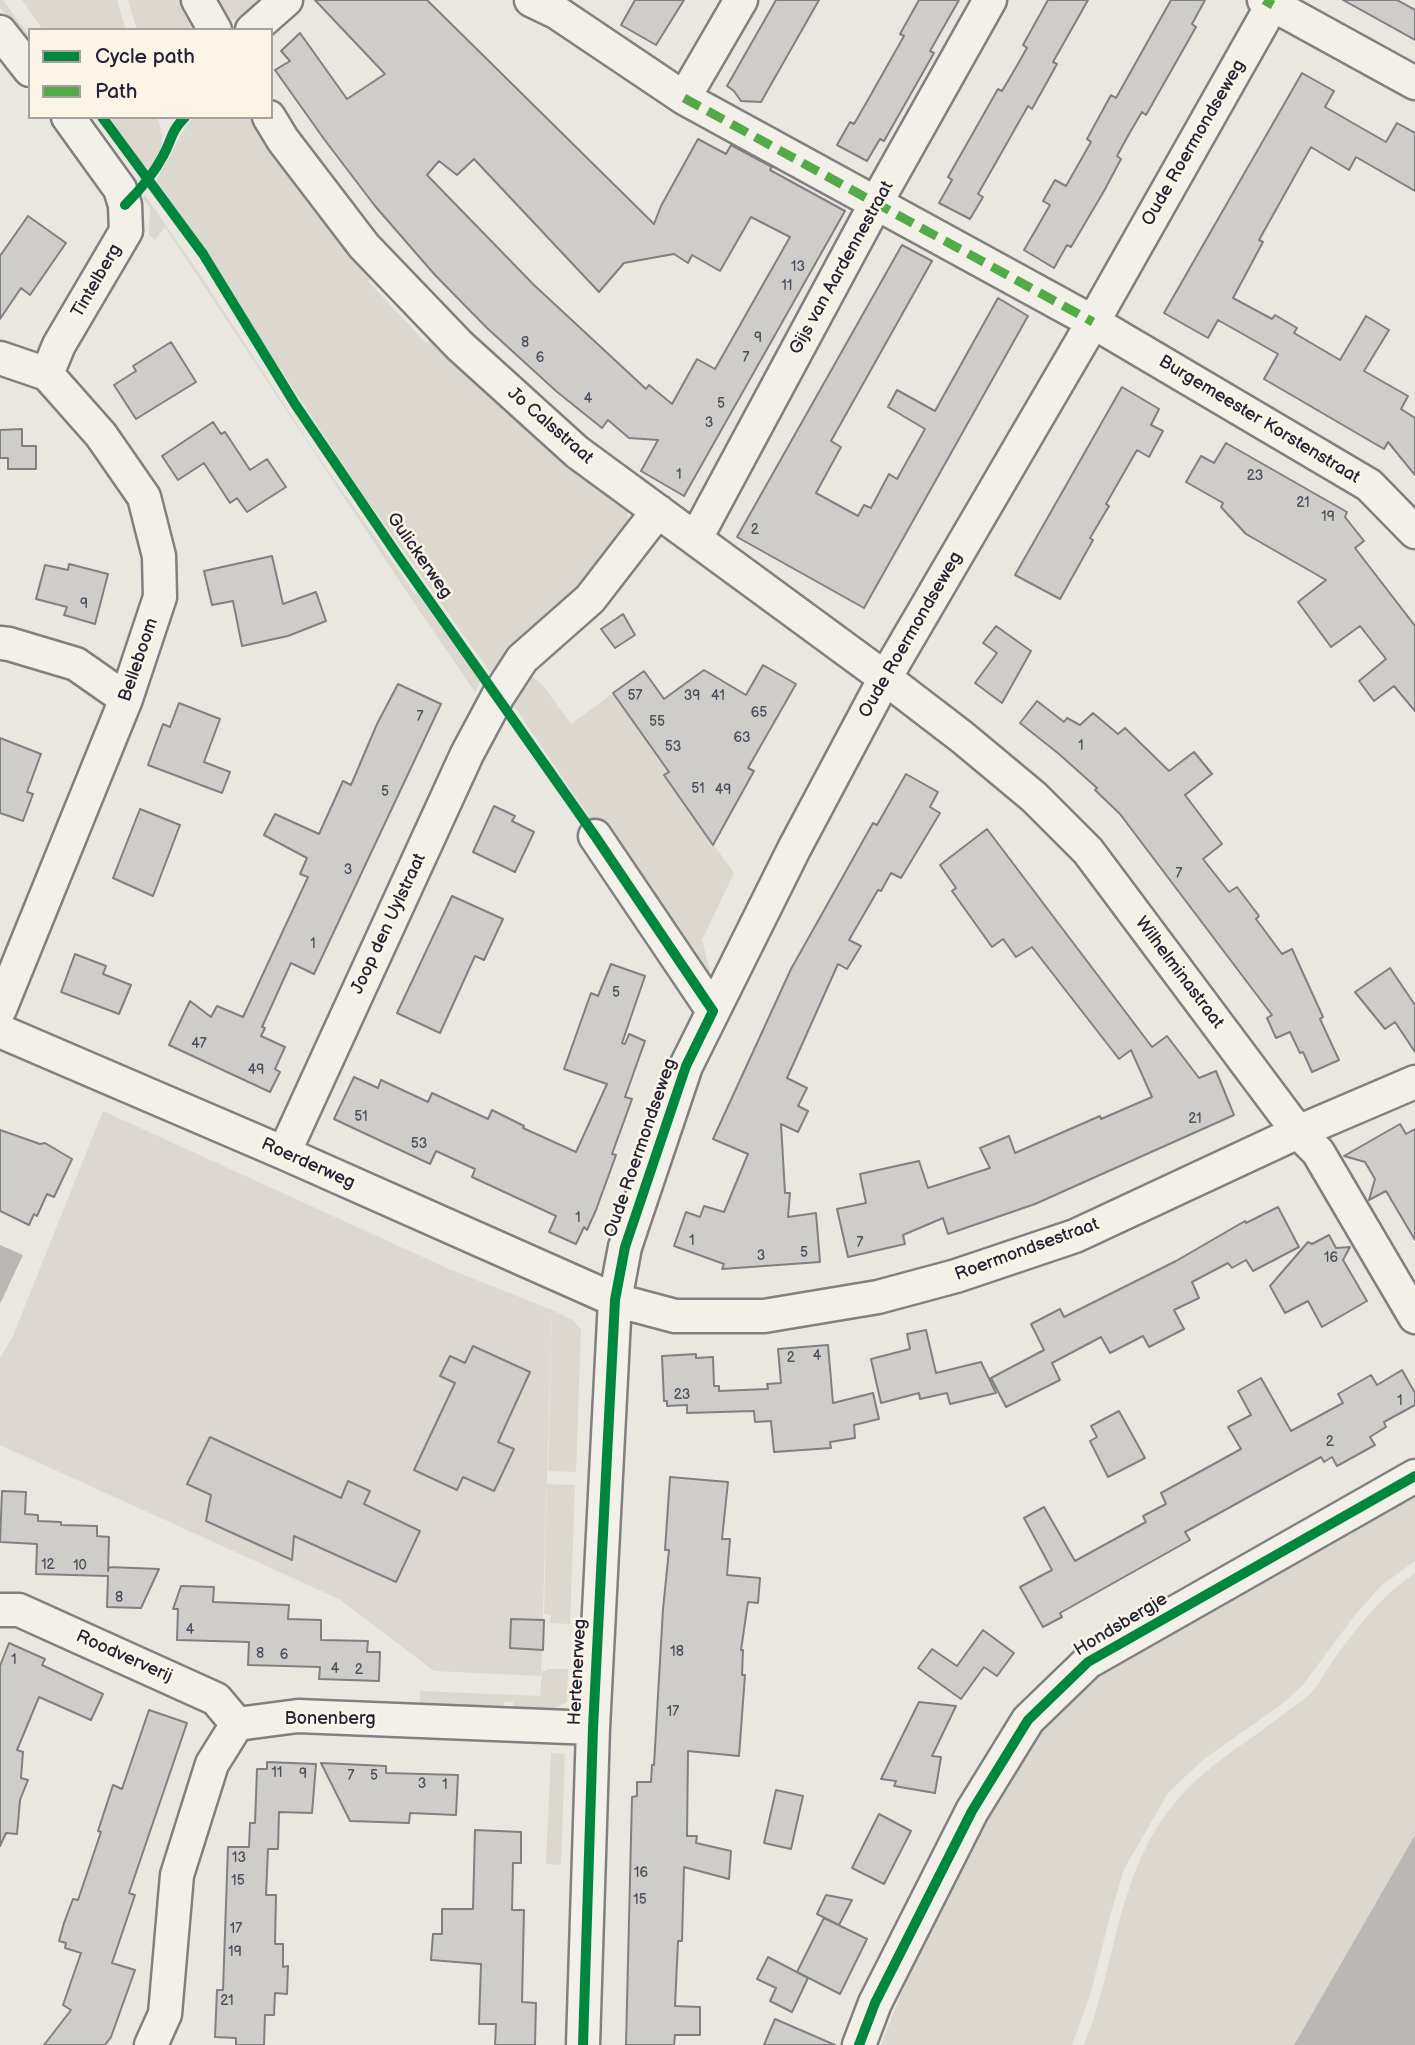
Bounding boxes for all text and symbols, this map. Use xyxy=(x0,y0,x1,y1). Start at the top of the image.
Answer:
legend xyxy=(28,28,273,119)
text: Cycle path xyxy=(95,44,195,69)
street label: Oude Roermondseweg xyxy=(1138,56,1250,230)
text: Path xyxy=(95,79,137,104)
street label: Gijs van Aardennestraat xyxy=(785,178,899,358)
street label: Tintelberg xyxy=(67,240,127,322)
house number: 13 xyxy=(791,259,805,275)
house number: 11 xyxy=(782,278,792,294)
house number: 9 xyxy=(754,330,762,346)
house number: 8 xyxy=(521,335,529,351)
house number: 6 xyxy=(536,350,544,366)
house number: 7 xyxy=(743,350,749,366)
street label: Burgemeester Korstenstraat xyxy=(1154,351,1364,489)
street label: Jo Calsstraat xyxy=(503,383,597,469)
house number: 4 xyxy=(584,391,592,407)
house number: 5 xyxy=(717,396,725,412)
house number: 3 xyxy=(705,415,713,431)
house number: 1 xyxy=(676,467,682,483)
house number: 23 xyxy=(1247,468,1263,484)
house number: 21 xyxy=(1296,495,1310,511)
street label: Gulickerweg xyxy=(381,509,457,603)
house number: 19 xyxy=(1321,509,1335,525)
house number: 2 xyxy=(751,522,759,538)
street label: Oude Roermondseweg xyxy=(855,548,967,722)
house number: 9 xyxy=(80,596,88,612)
street label: Belleboom xyxy=(115,615,163,705)
house number: 57 xyxy=(628,688,642,704)
house number: 39 xyxy=(684,688,700,704)
house number: 41 xyxy=(711,688,725,704)
house number: 65 xyxy=(751,705,767,721)
house number: 7 xyxy=(417,709,423,725)
house number: 55 xyxy=(649,714,665,730)
house number: 63 xyxy=(733,730,751,746)
house number: 1 xyxy=(1078,738,1084,754)
house number: 53 xyxy=(665,739,681,755)
house number: 51 xyxy=(691,781,705,797)
house number: 49 xyxy=(715,782,731,798)
house number: 5 xyxy=(381,784,389,800)
street label: Joop den Uylstraat xyxy=(347,850,431,998)
house number: 3 xyxy=(344,862,352,878)
house number: 7 xyxy=(1176,866,1182,882)
street label: Wilhelminastraat xyxy=(1130,913,1228,1033)
house number: 1 xyxy=(310,936,316,952)
house number: 5 xyxy=(612,985,620,1001)
house number: 47 xyxy=(191,1036,207,1052)
street label: Oude Roermondseweg xyxy=(600,1056,682,1240)
house number: 49 xyxy=(248,1062,264,1078)
house number: 51 xyxy=(354,1109,368,1125)
house number: 21 xyxy=(1188,1111,1202,1127)
street label: Roerderweg xyxy=(258,1134,358,1194)
house number: 53 xyxy=(411,1136,427,1152)
house number: 1 xyxy=(575,1210,581,1226)
street label: Roermondsestraat xyxy=(952,1214,1102,1286)
house number: 1 xyxy=(689,1233,695,1249)
house number: 7 xyxy=(857,1235,863,1251)
house number: 5 xyxy=(800,1245,808,1261)
house number: 3 xyxy=(757,1248,765,1264)
house number: 16 xyxy=(1324,1250,1338,1266)
house number: 4 xyxy=(813,1348,821,1364)
house number: 2 xyxy=(787,1350,795,1366)
house number: 23 xyxy=(674,1387,690,1403)
house number: 1 xyxy=(1397,1393,1403,1409)
house number: 2 xyxy=(1326,1434,1334,1450)
house number: 12 xyxy=(41,1557,55,1573)
house number: 10 xyxy=(73,1558,87,1574)
street label: Hondsbergje xyxy=(1070,1589,1172,1661)
house number: 8 xyxy=(115,1590,123,1606)
street label: Hertenerweg xyxy=(564,1618,592,1726)
house number: 4 xyxy=(186,1622,194,1638)
street label: Roodververij xyxy=(72,1626,176,1688)
house number: 18 xyxy=(670,1644,684,1660)
house number: 8 xyxy=(256,1646,264,1662)
house number: 6 xyxy=(280,1647,288,1663)
house number: 1 xyxy=(11,1652,17,1668)
house number: 4 xyxy=(331,1661,339,1677)
house number: 2 xyxy=(355,1662,363,1678)
house number: 17 xyxy=(667,1704,679,1720)
street label: Bonenberg xyxy=(284,1708,376,1730)
house number: 11 xyxy=(272,1765,282,1781)
house number: 9 xyxy=(299,1766,307,1782)
house number: 7 xyxy=(348,1768,354,1784)
house number: 5 xyxy=(370,1768,378,1784)
house number: 3 xyxy=(418,1776,426,1792)
house number: 1 xyxy=(442,1777,448,1793)
house number: 13 xyxy=(232,1850,246,1866)
house number: 16 xyxy=(634,1865,648,1881)
house number: 15 xyxy=(231,1873,245,1889)
house number: 15 xyxy=(633,1892,647,1908)
house number: 17 xyxy=(230,1921,242,1937)
house number: 19 xyxy=(228,1944,242,1960)
house number: 21 xyxy=(220,1993,234,2009)

